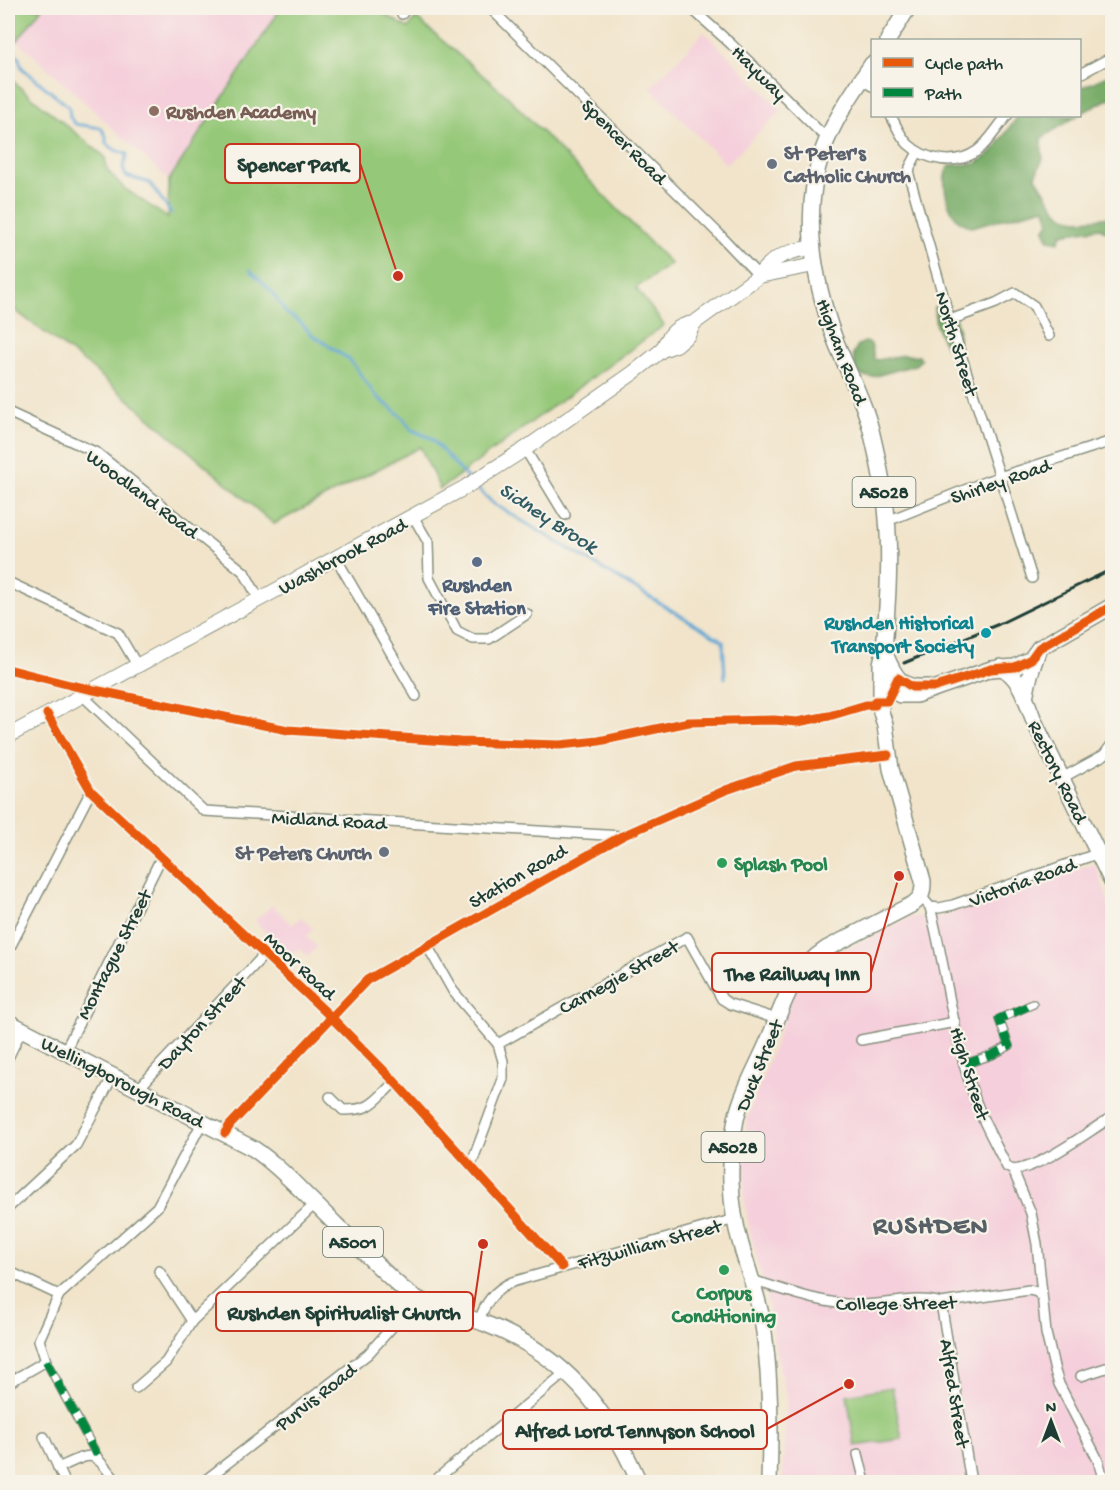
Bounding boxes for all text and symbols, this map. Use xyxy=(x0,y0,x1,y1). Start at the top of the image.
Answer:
legend xyxy=(871,39,1081,117)
street label: Hayway xyxy=(725,42,790,107)
text: Cycle path xyxy=(925,55,1003,76)
text: Path xyxy=(924,85,962,106)
street label: Spencer Road xyxy=(575,96,672,193)
place label: Rushden Academy xyxy=(165,103,316,126)
marker: Rushden Academy xyxy=(147,104,161,118)
callout: Spencer Park xyxy=(225,144,360,183)
place label: St Peter's Catholic Church xyxy=(783,144,911,190)
text: Spencer Park xyxy=(237,155,351,180)
marker: St Peter's Catholic Church xyxy=(765,157,779,171)
street label: North Street xyxy=(928,289,982,401)
street label: Higham Road xyxy=(809,296,871,411)
street label: Woodland Road xyxy=(80,446,203,547)
street label: Shirley Road xyxy=(948,455,1056,511)
road number: A5028 xyxy=(852,477,916,507)
water label: Sidney Brook xyxy=(493,479,603,562)
street label: Washbrook Road xyxy=(276,514,414,602)
marker: Rushden Fire Station xyxy=(470,555,484,569)
place label: Rushden Fire Station xyxy=(427,576,526,622)
place label: Rushden Historical Transport Society xyxy=(823,614,975,660)
marker: Rushden Historical Transport Society xyxy=(979,626,993,640)
street label: Rectory Road xyxy=(1021,717,1092,830)
street label: Midland Road xyxy=(271,808,389,837)
street label: Station Road xyxy=(466,840,574,915)
place label: St Peters Church xyxy=(235,844,372,867)
marker: St Peters Church xyxy=(377,845,391,859)
street label: Victoria Road xyxy=(966,854,1082,915)
place label: Splash Pool xyxy=(734,855,828,878)
marker: Splash Pool xyxy=(715,856,729,870)
street label: Montague Street xyxy=(74,885,159,1024)
street label: Moor Road xyxy=(258,928,341,1008)
street label: Carnegie Street xyxy=(556,936,685,1021)
callout: The Railway Inn xyxy=(712,953,871,992)
text: The Railway Inn xyxy=(722,964,861,989)
street label: Dayton Street xyxy=(153,971,254,1078)
street label: Duck Street xyxy=(732,1016,791,1117)
street label: High Street xyxy=(943,1025,993,1125)
street label: Wellingborough Road xyxy=(36,1033,209,1136)
road number: A5028 xyxy=(702,1132,764,1162)
district label: RUSHDEN xyxy=(872,1213,989,1244)
street label: Fitzwilliam Street xyxy=(575,1216,726,1277)
road number: A5001 xyxy=(323,1227,383,1257)
marker: Corpus Conditioning xyxy=(717,1263,731,1277)
place label: Corpus Conditioning xyxy=(671,1284,776,1330)
callout: Rushden Spiritualist Church xyxy=(216,1292,473,1331)
street label: College Street xyxy=(836,1293,958,1318)
text: Rushden Spiritualist Church xyxy=(226,1303,461,1328)
street label: Alfred Street xyxy=(933,1338,973,1451)
street label: Purvis Road xyxy=(271,1359,364,1438)
north arrow xyxy=(1021,1391,1081,1451)
text: N xyxy=(1046,1400,1057,1419)
callout: Alfred Lord Tennyson School xyxy=(503,1410,767,1449)
text: Alfred Lord Tennyson School xyxy=(514,1421,755,1446)

